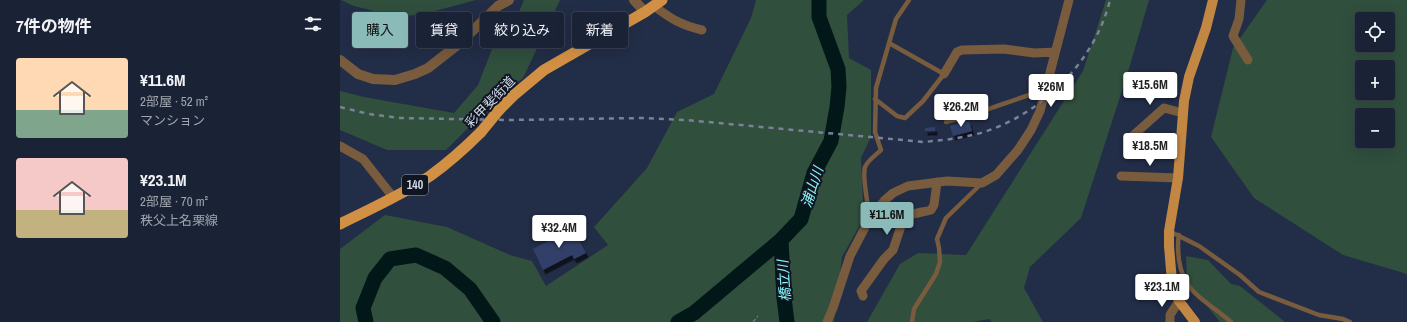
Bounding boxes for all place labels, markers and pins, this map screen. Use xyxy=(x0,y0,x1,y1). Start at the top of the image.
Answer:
pin: ¥15.6M xyxy=(1117,72,1183,106)
pin: ¥26M xyxy=(1027,74,1075,108)
pin: ¥26.2M xyxy=(928,94,994,128)
pin: ¥18.5M xyxy=(1117,133,1183,167)
pin: ¥11.6M xyxy=(854,202,920,236)
pin: ¥32.4M xyxy=(526,215,592,249)
pin: ¥23.1M xyxy=(1129,274,1195,308)

